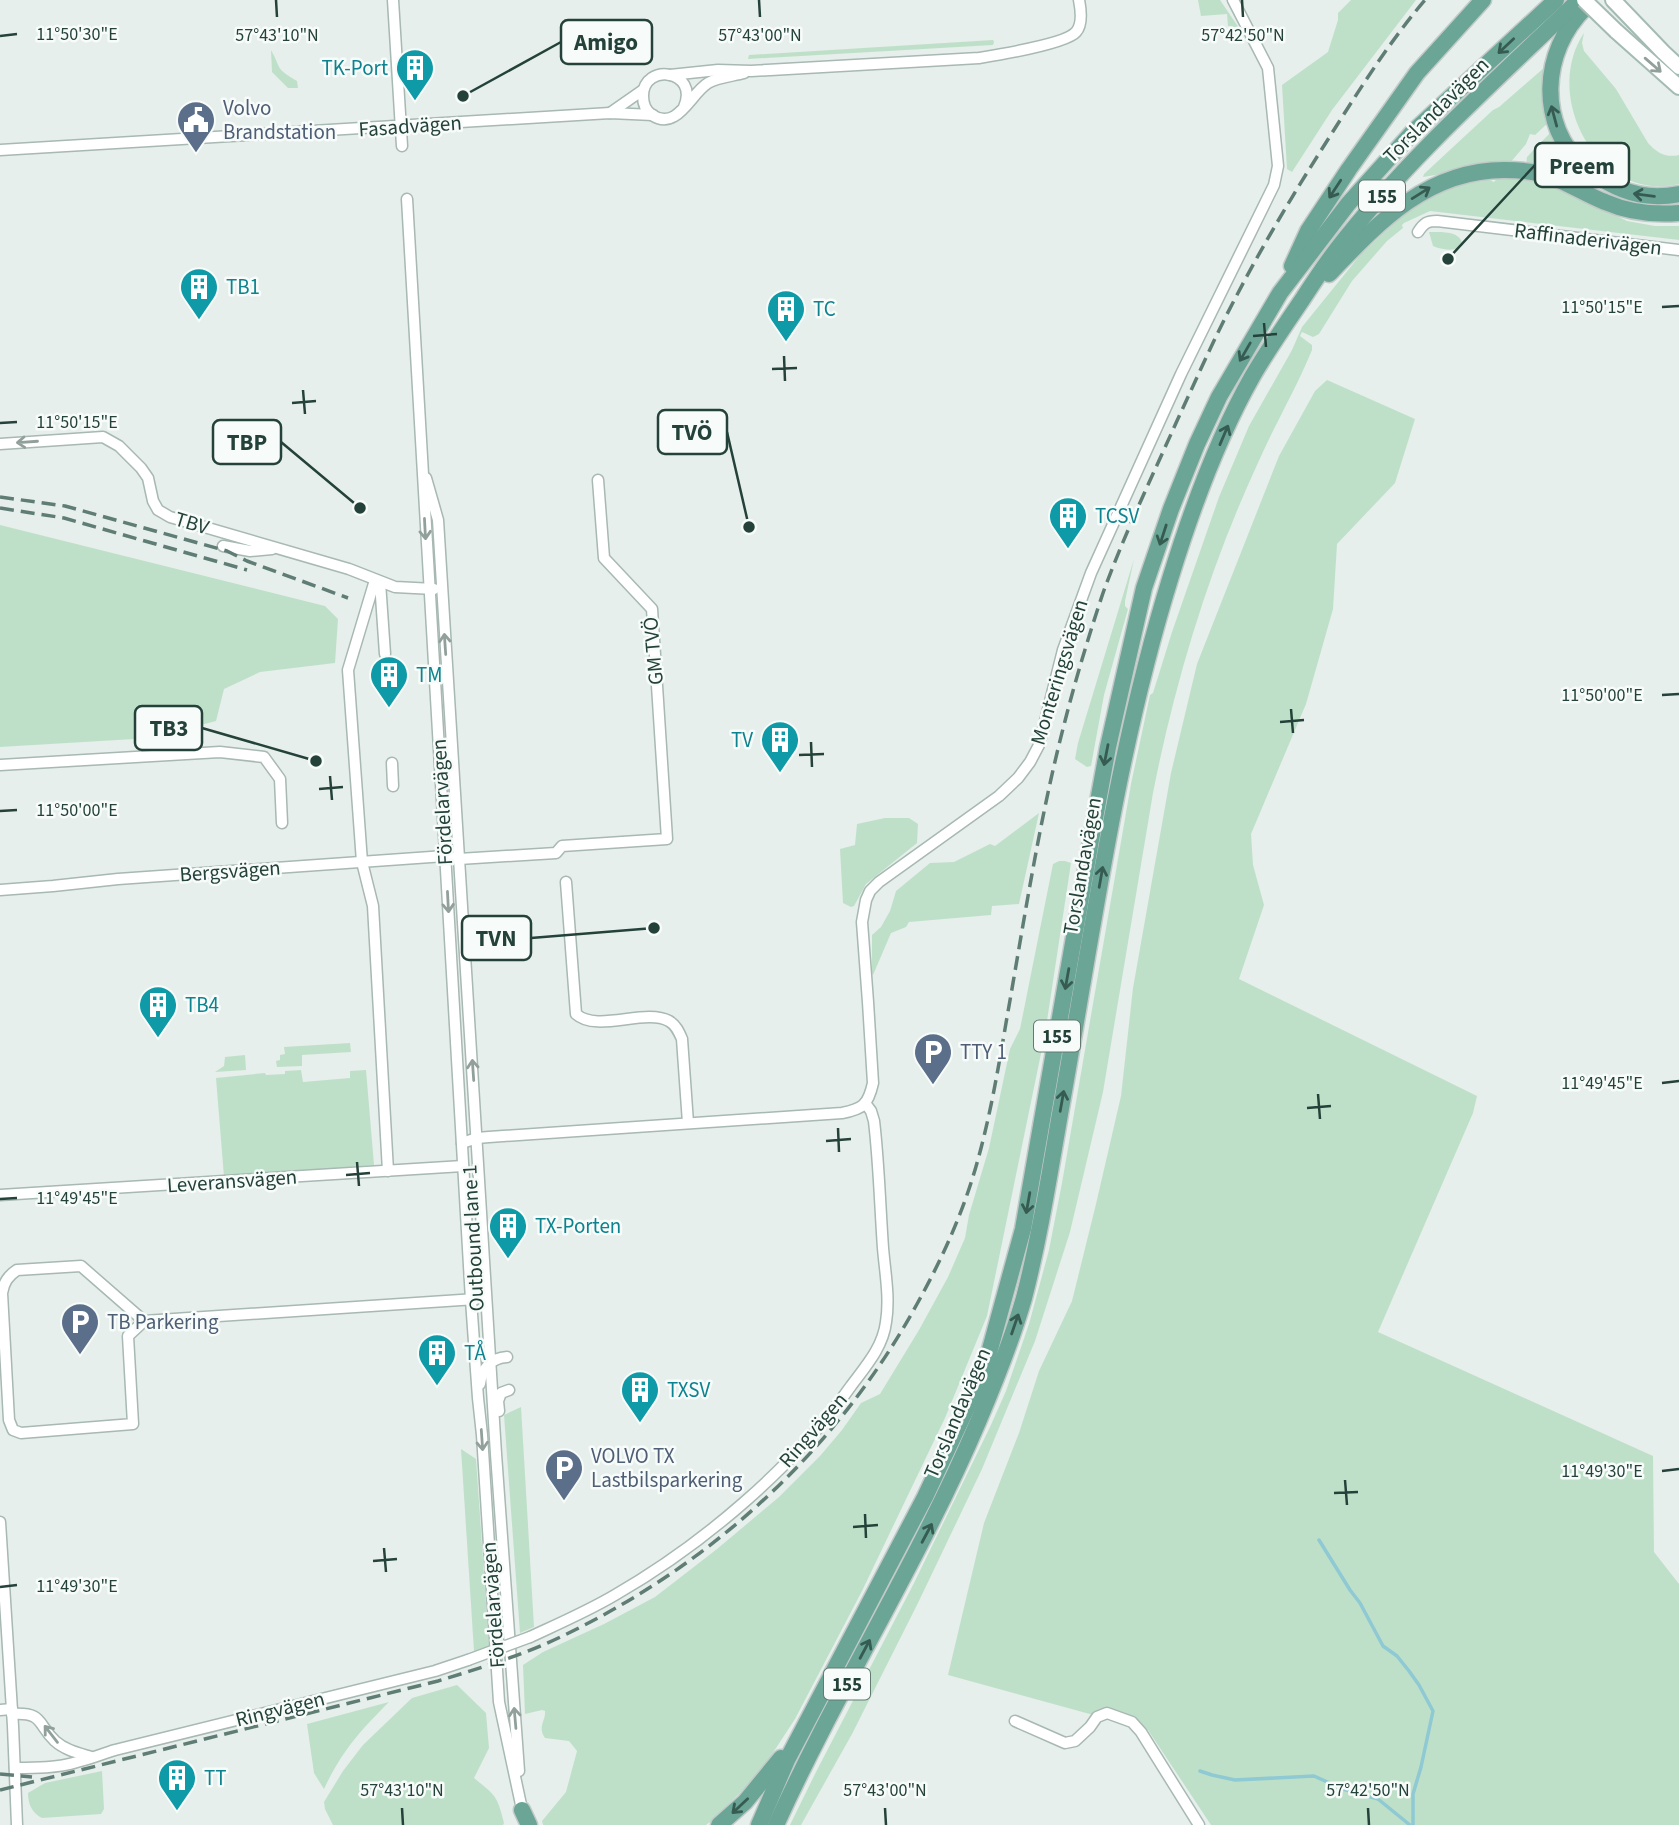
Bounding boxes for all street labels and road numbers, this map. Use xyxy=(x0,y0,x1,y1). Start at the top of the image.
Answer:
street label: Torslandavägen xyxy=(1376,50,1496,170)
street label: Fasadvägen xyxy=(357,107,463,145)
road number: 155 xyxy=(1359,180,1405,212)
street label: Raffinaderivägen xyxy=(1512,215,1664,263)
street label: TBV xyxy=(171,504,213,542)
street label: Monteringsvägen xyxy=(1023,595,1095,749)
street label: GM TVÖ xyxy=(635,616,671,686)
street label: Fördelarvägen xyxy=(424,738,460,866)
street label: Torslandavägen xyxy=(1055,795,1109,937)
street label: Bergsvägen xyxy=(178,852,282,890)
road number: 155 xyxy=(1034,1020,1080,1052)
street label: Leveransvägen xyxy=(166,1161,298,1201)
street label: Outbound lane 1 xyxy=(454,1164,492,1312)
street label: Torslandavägen xyxy=(916,1343,998,1483)
street label: Ringvägen xyxy=(772,1386,854,1474)
street label: Fördelarvägen xyxy=(474,1541,512,1669)
road number: 155 xyxy=(824,1668,870,1700)
street label: Ringvägen xyxy=(232,1683,328,1735)

